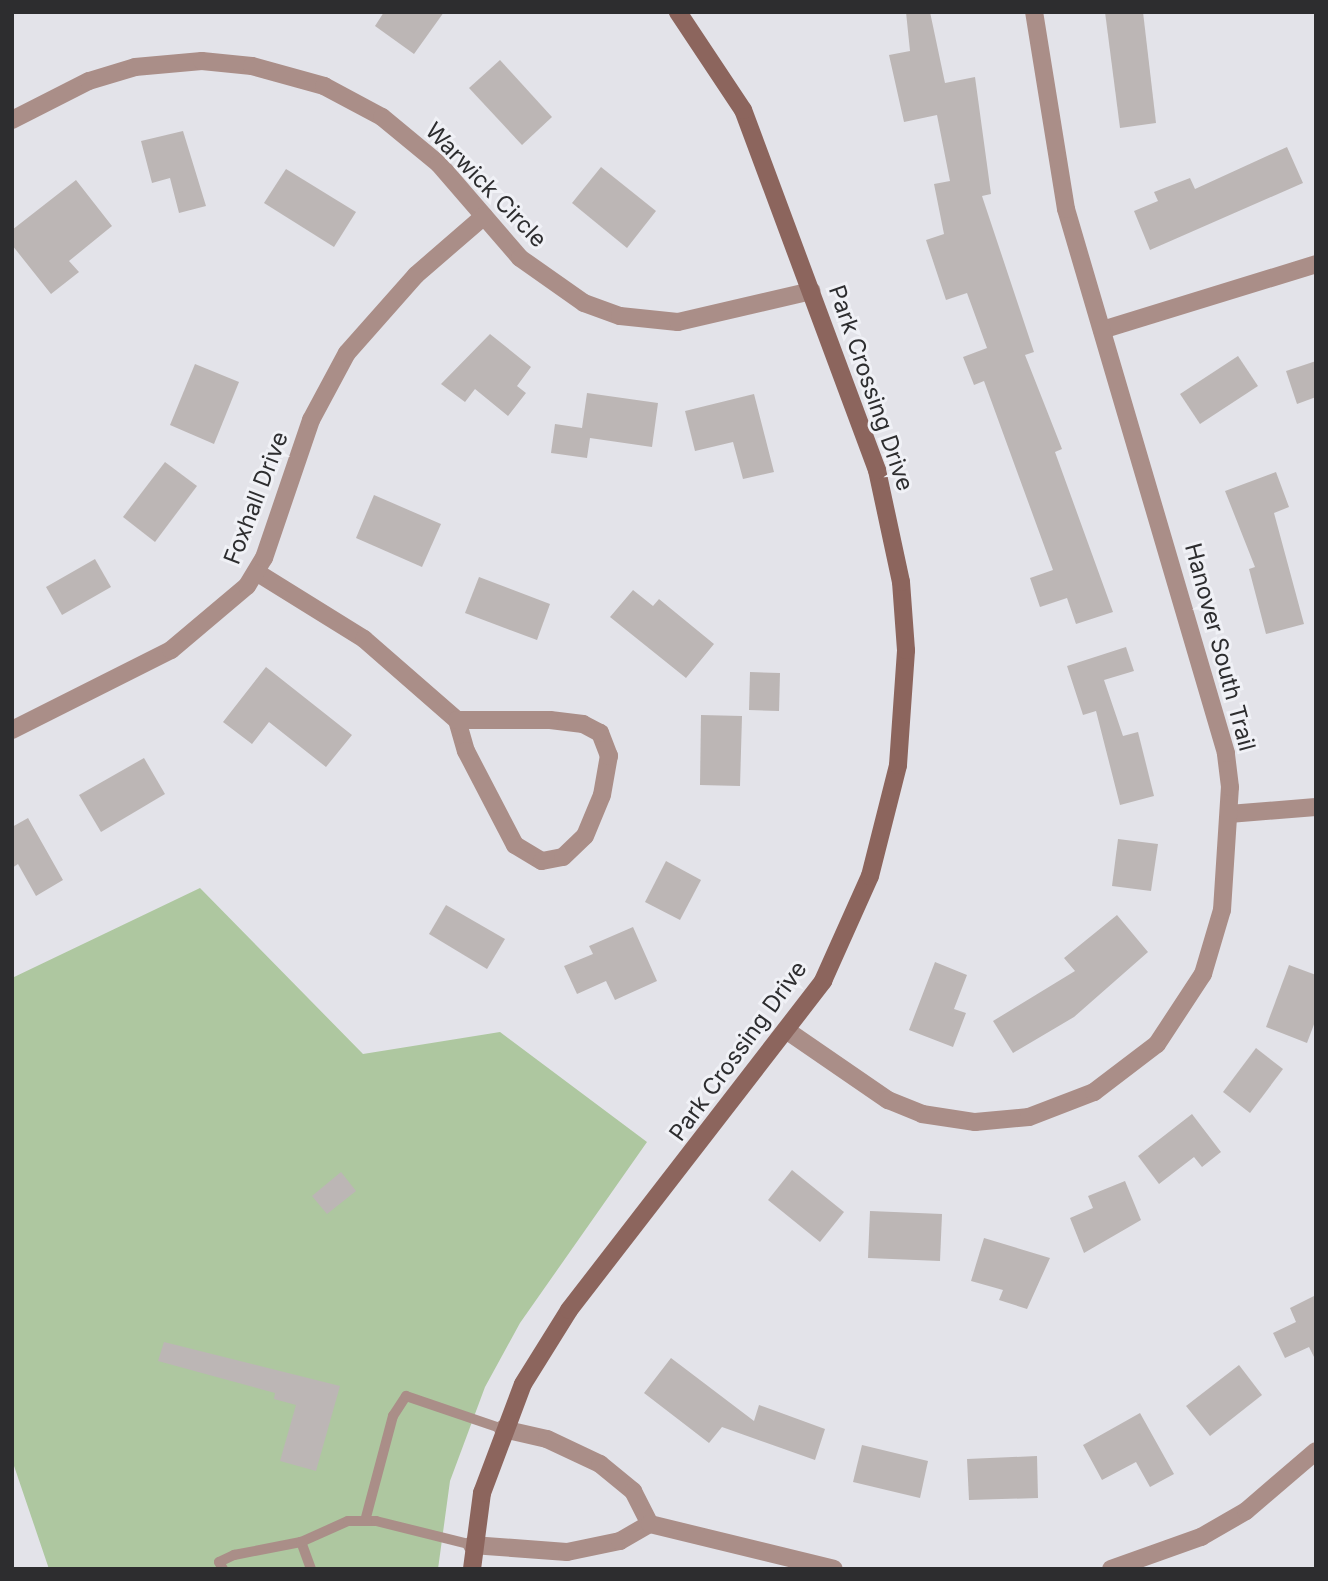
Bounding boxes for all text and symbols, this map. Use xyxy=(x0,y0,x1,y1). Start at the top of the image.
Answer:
street label: Warwick Circle xyxy=(420,117,552,253)
street label: Park Crossing Drive xyxy=(823,282,919,494)
street label: Foxhall Drive xyxy=(218,428,294,568)
street label: Hanover South Trail xyxy=(1179,540,1261,754)
street label: Park Crossing Drive xyxy=(663,956,813,1146)

